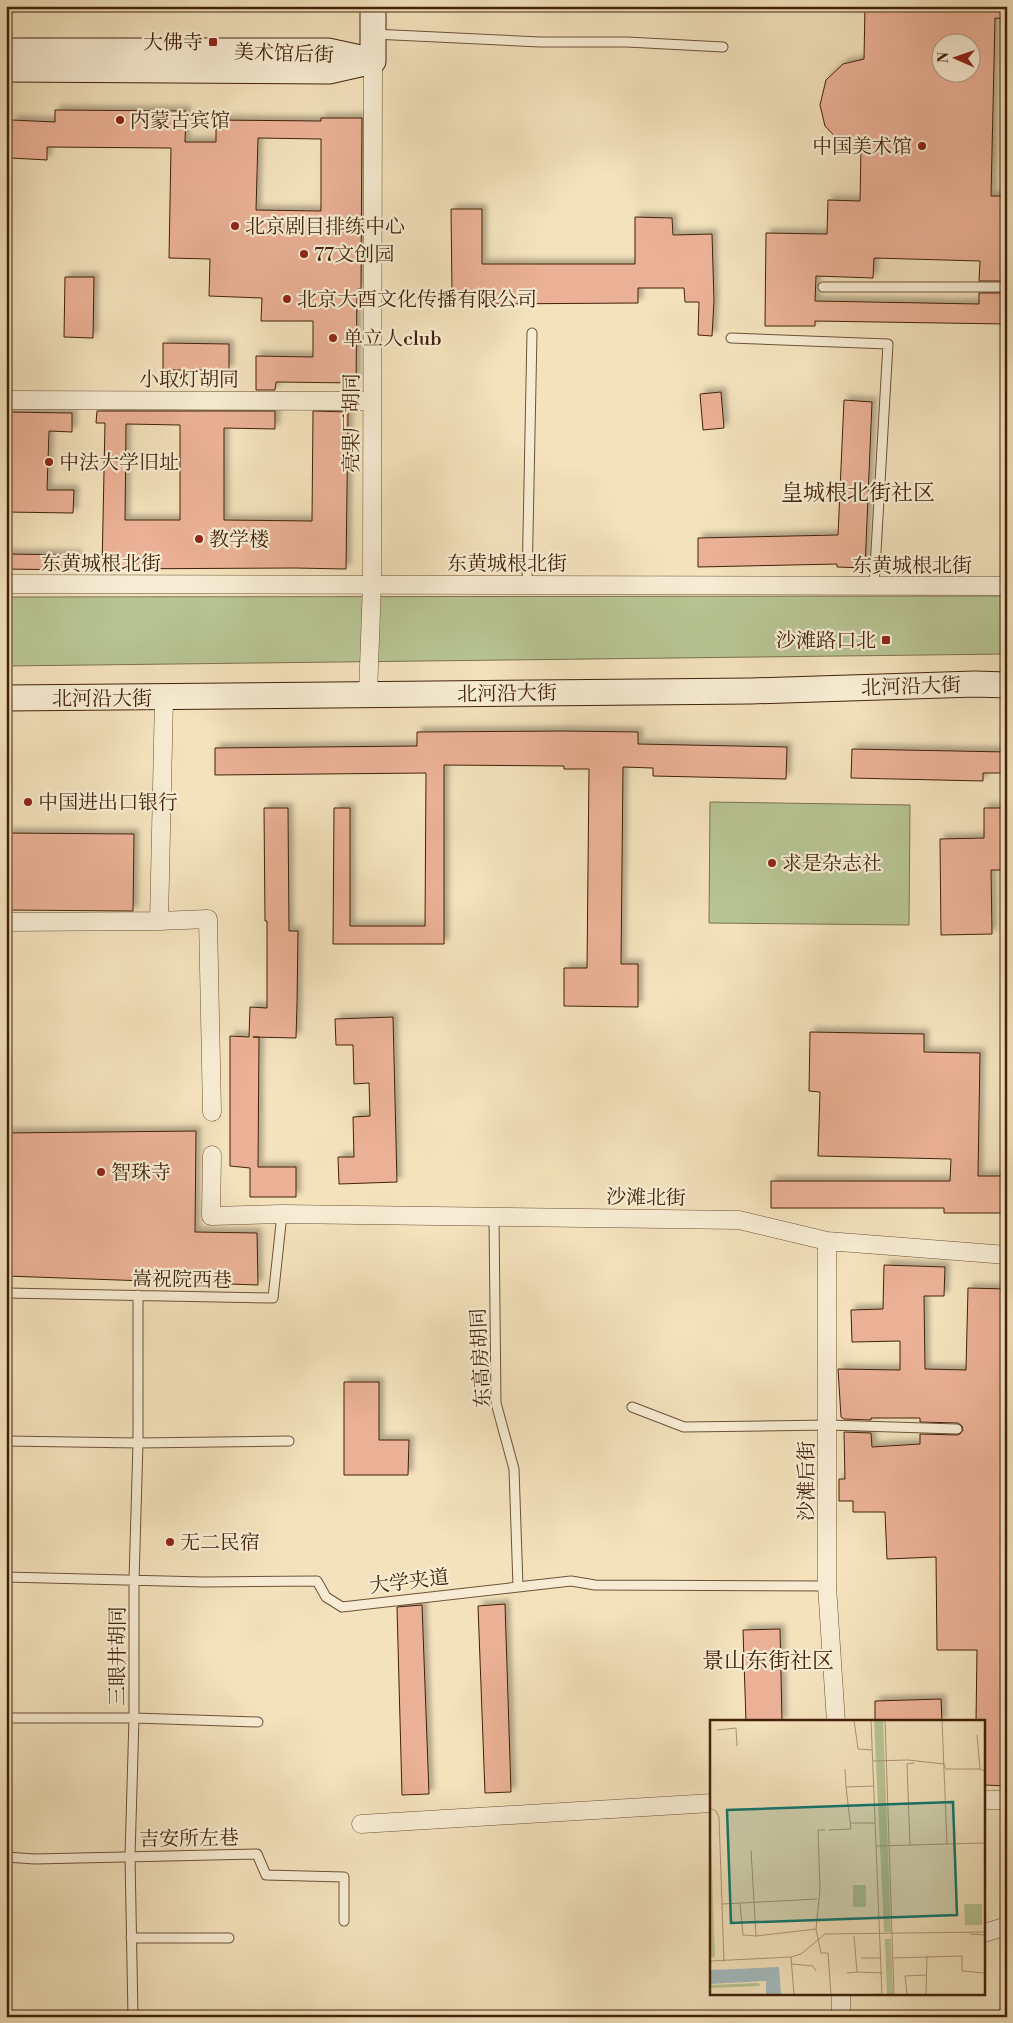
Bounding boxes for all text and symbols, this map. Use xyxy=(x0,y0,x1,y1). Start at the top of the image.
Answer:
place label: 大佛寺 xyxy=(143,31,203,56)
north arrow xyxy=(930,32,980,82)
marker: 大佛寺 xyxy=(207,36,219,48)
street label: 美术馆后街 xyxy=(234,40,334,69)
text: N xyxy=(935,52,953,63)
place label: 内蒙古宾馆 xyxy=(130,109,230,134)
marker: 内蒙古宾馆 xyxy=(114,114,126,126)
place label: 中国美术馆 xyxy=(812,135,912,160)
marker: 中国美术馆 xyxy=(916,140,928,152)
place label: 北京剧目排练中心 xyxy=(245,215,405,240)
marker: 北京剧目排练中心 xyxy=(229,220,241,232)
place label: 77文创园 xyxy=(314,243,394,268)
marker: 77文创园 xyxy=(298,248,310,260)
place label: 北京大酉文化传播有限公司 xyxy=(297,288,537,313)
marker: 北京大酉文化传播有限公司 xyxy=(281,293,293,305)
place label: 单立人club xyxy=(343,327,442,352)
marker: 单立人club xyxy=(327,332,339,344)
street label: 小取灯胡同 xyxy=(139,368,239,393)
street label: 亮果厂胡同 xyxy=(340,373,365,473)
place label: 中法大学旧址 xyxy=(59,451,179,476)
marker: 中法大学旧址 xyxy=(43,456,55,468)
district label: 皇城根北街社区 xyxy=(781,480,935,507)
place label: 教学楼 xyxy=(209,528,269,553)
marker: 教学楼 xyxy=(193,533,205,545)
street label: 东黄城根北街 xyxy=(41,552,161,577)
street label: 东黄城根北街 xyxy=(447,552,567,577)
street label: 东黄城根北街 xyxy=(852,554,972,579)
place label: 沙滩路口北 xyxy=(776,629,876,654)
marker: 沙滩路口北 xyxy=(880,634,892,646)
street label: 北河沿大街 xyxy=(861,673,961,702)
street label: 北河沿大街 xyxy=(457,681,557,708)
street label: 北河沿大街 xyxy=(52,687,152,712)
place label: 中国进出口银行 xyxy=(38,791,178,816)
marker: 中国进出口银行 xyxy=(22,796,34,808)
place label: 求是杂志社 xyxy=(782,852,882,877)
marker: 求是杂志社 xyxy=(766,857,778,869)
place label: 智珠寺 xyxy=(111,1161,171,1186)
marker: 智珠寺 xyxy=(95,1166,107,1178)
street label: 沙滩北街 xyxy=(606,1185,686,1212)
street label: 嵩祝院西巷 xyxy=(132,1267,232,1294)
street label: 东高房胡同 xyxy=(466,1307,497,1409)
street label: 沙滩后街 xyxy=(795,1441,820,1521)
place label: 无二民宿 xyxy=(180,1531,260,1556)
marker: 无二民宿 xyxy=(164,1536,176,1548)
street label: 大学夹道 xyxy=(368,1565,450,1600)
street label: 三眼井胡同 xyxy=(106,1606,131,1706)
district label: 景山东街社区 xyxy=(702,1648,834,1675)
inset map xyxy=(710,1720,986,1996)
street label: 吉安所左巷 xyxy=(139,1826,239,1853)

